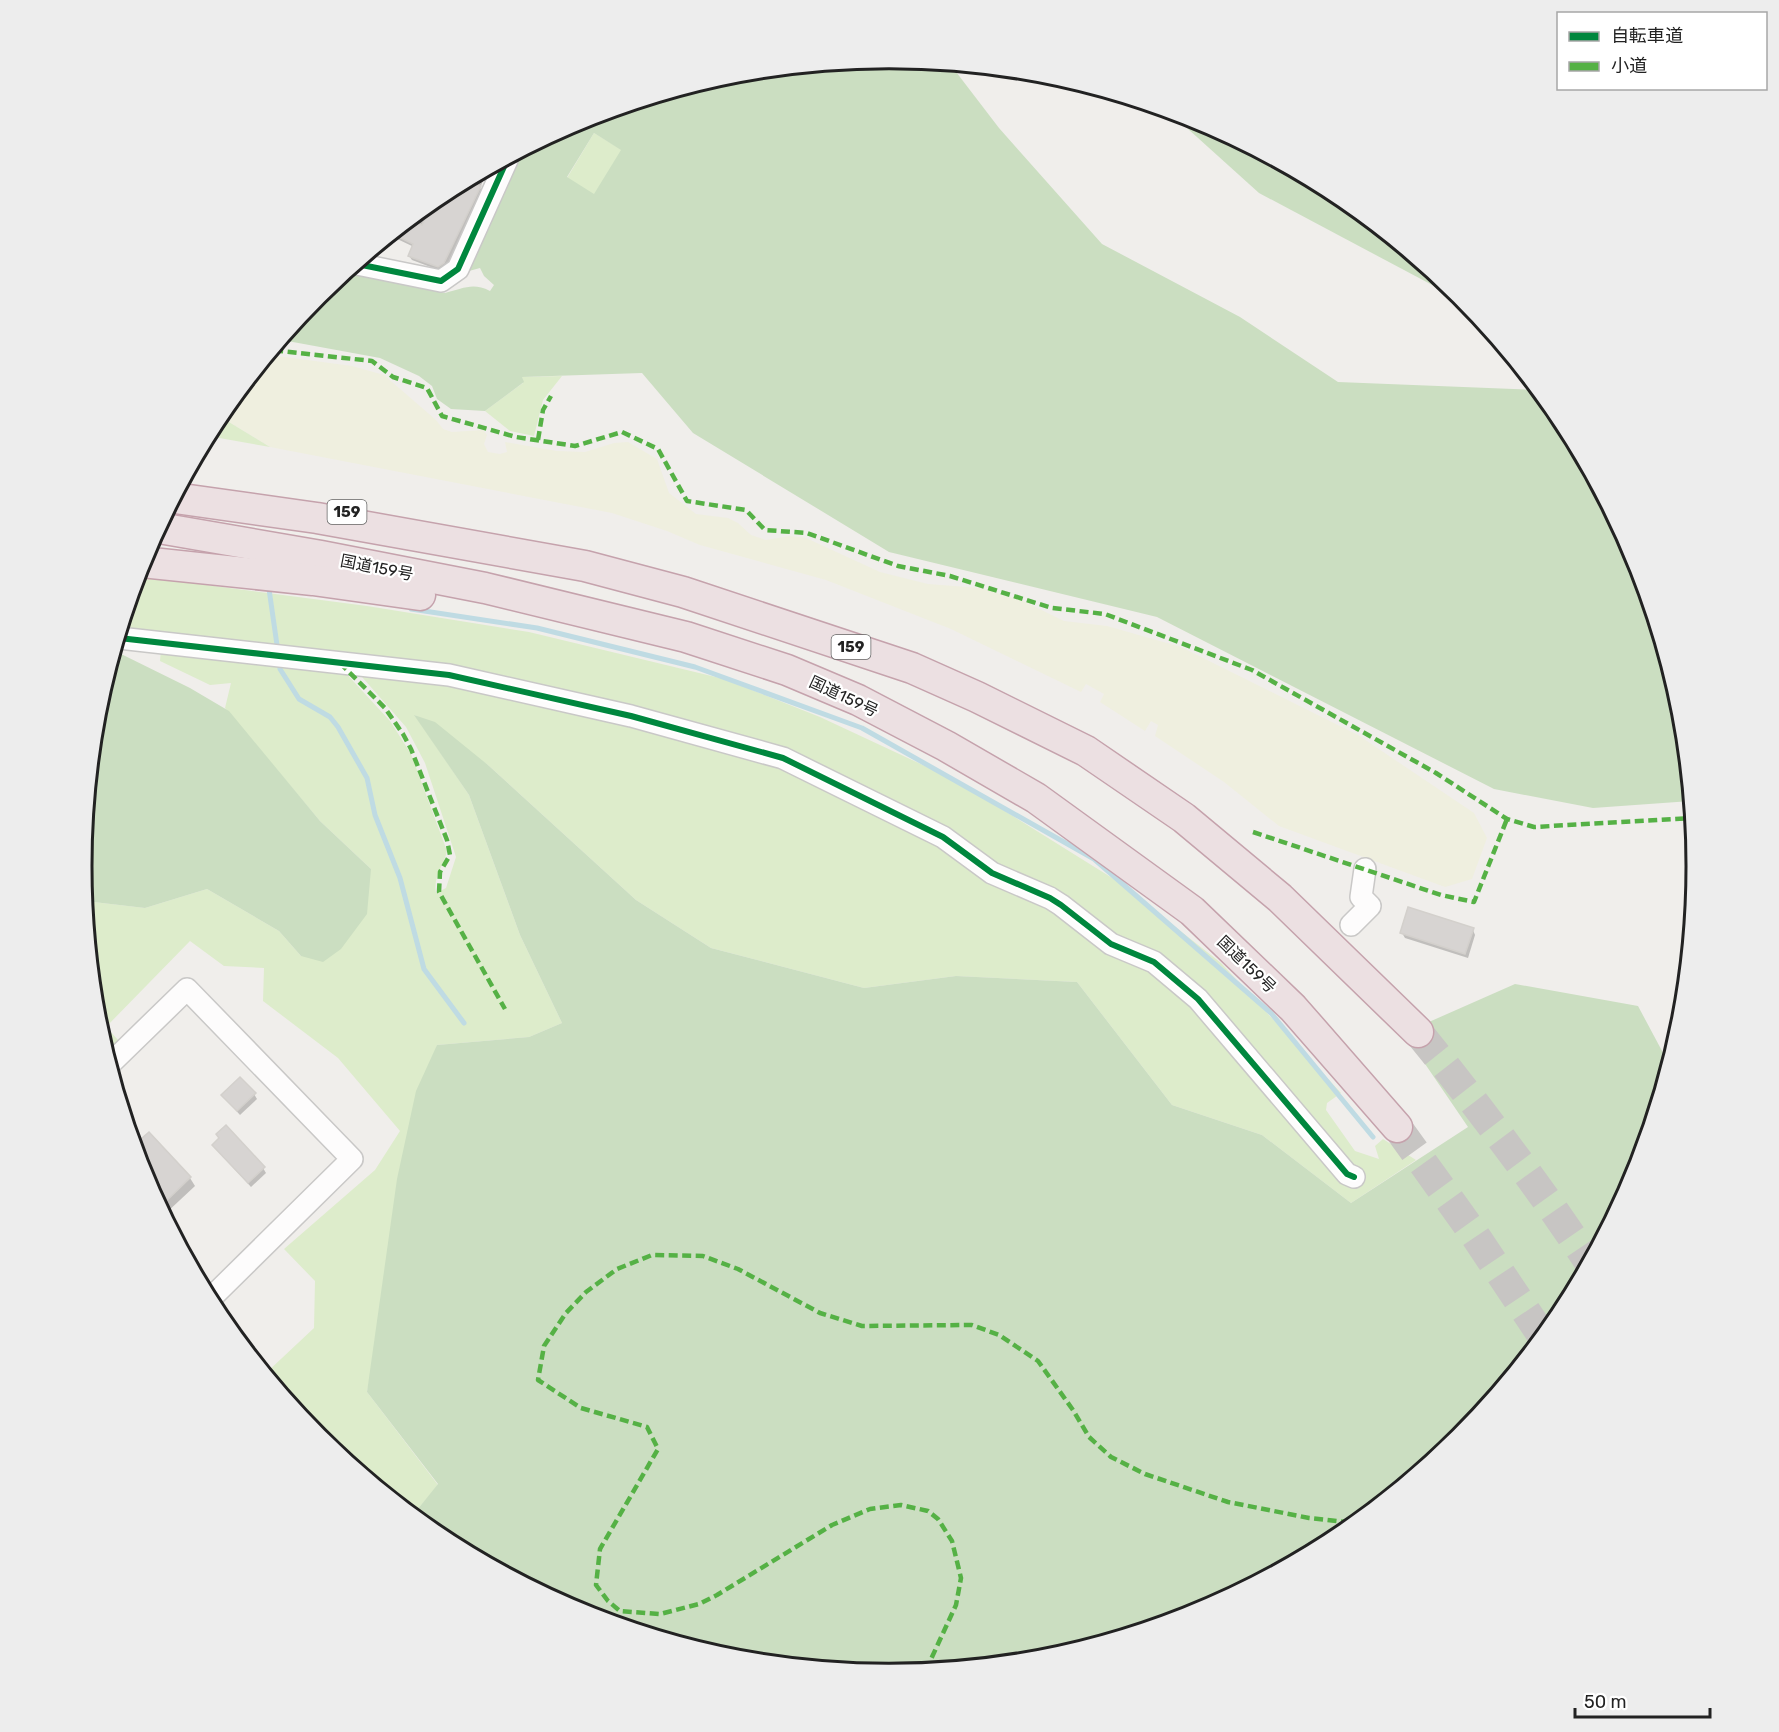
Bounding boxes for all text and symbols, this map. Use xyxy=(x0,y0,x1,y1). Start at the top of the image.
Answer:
legend xyxy=(1557,12,1767,90)
text: 自転車道 xyxy=(1611,25,1683,47)
text: 小道 xyxy=(1611,55,1647,77)
road number: 159 xyxy=(328,500,366,524)
street label: 国道159号 xyxy=(339,551,415,584)
road number: 159 xyxy=(832,635,870,659)
street label: 国道159号 xyxy=(806,672,881,721)
street label: 国道159号 xyxy=(1213,932,1280,997)
scale bar xyxy=(1575,1681,1710,1719)
text: 50 m xyxy=(1584,1691,1627,1713)

